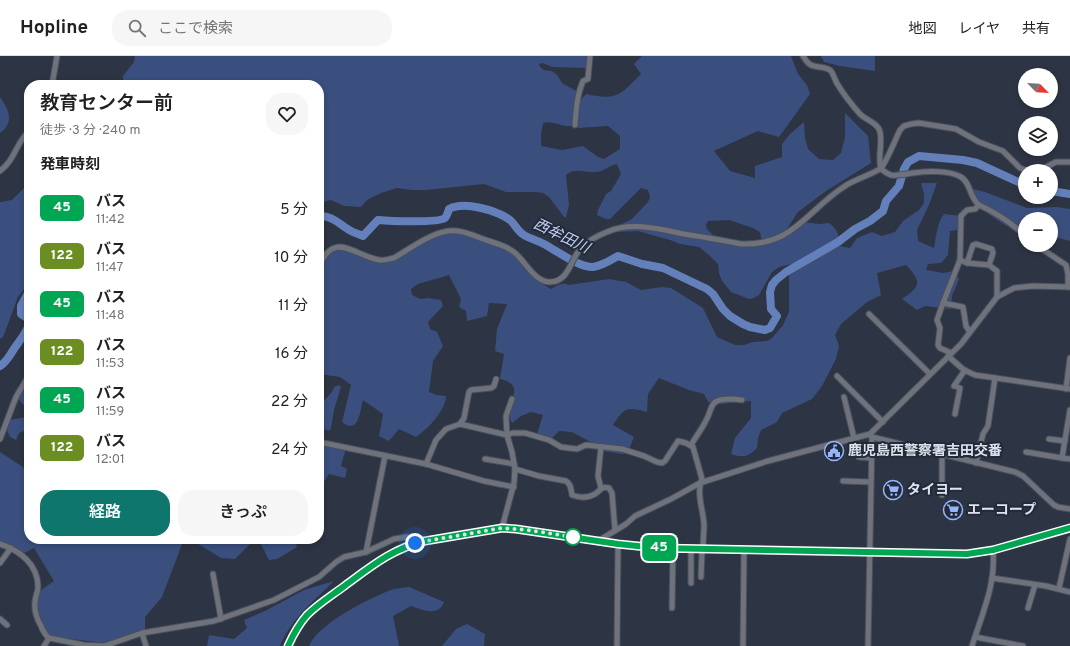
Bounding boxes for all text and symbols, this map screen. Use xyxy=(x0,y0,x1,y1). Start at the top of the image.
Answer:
search box xyxy=(112,10,392,46)
text: Hopline xyxy=(20,16,88,40)
icon: search xyxy=(126,17,148,39)
text: ここで検索 xyxy=(158,20,233,39)
text: 地図 xyxy=(908,21,936,38)
text: レイヤ xyxy=(958,21,1000,38)
text: 共有 xyxy=(1022,21,1050,38)
north arrow xyxy=(1018,68,1058,108)
map controls xyxy=(1018,68,1058,252)
text: 教育センター前 xyxy=(40,92,173,116)
button: heart xyxy=(266,93,308,135)
button: layers xyxy=(1018,116,1058,156)
text: 徒歩 · 3 分 · 240 m xyxy=(40,123,140,139)
text: 発車時刻 xyxy=(40,156,100,175)
button: + xyxy=(1018,164,1058,204)
text: バス xyxy=(96,193,126,212)
text: 45 xyxy=(53,199,71,216)
text: 5 分 xyxy=(280,201,308,220)
text: 11:42 xyxy=(96,212,125,228)
button: − xyxy=(1018,212,1058,252)
water label: 西牟田川 xyxy=(530,215,594,260)
text: バス xyxy=(96,241,126,260)
text: 122 xyxy=(51,247,73,264)
text: 10 分 xyxy=(274,249,308,268)
text: 11:47 xyxy=(96,260,123,276)
text: バス xyxy=(96,289,126,308)
text: 45 xyxy=(53,295,71,312)
text: 11 分 xyxy=(278,297,308,316)
text: 11:48 xyxy=(96,308,125,324)
text: バス xyxy=(96,337,126,356)
text: 122 xyxy=(51,343,73,360)
text: 16 分 xyxy=(275,345,308,364)
text: 11:53 xyxy=(96,356,125,372)
text: バス xyxy=(96,385,126,404)
text: 45 xyxy=(53,391,71,408)
text: 22 分 xyxy=(271,393,308,412)
text: 11:59 xyxy=(96,404,124,420)
text: バス xyxy=(96,433,126,452)
text: 122 xyxy=(51,439,73,456)
public building icon: 鹿児島西警察署吉田交番 xyxy=(823,440,845,462)
text: 24 分 xyxy=(271,441,308,460)
place label: 鹿児島西警察署吉田交番 xyxy=(848,443,1002,460)
text: 12:01 xyxy=(96,452,125,468)
supermarket icon: タイヨー xyxy=(882,479,904,501)
place label: タイヨー xyxy=(907,482,963,499)
button: 経路 xyxy=(40,490,170,536)
button: きっぷ xyxy=(178,490,308,536)
supermarket icon: エーコープ xyxy=(942,499,964,521)
place label: エーコープ xyxy=(967,502,1036,519)
unlabelled marker xyxy=(564,528,582,546)
your location xyxy=(405,533,425,553)
line badge: 45 xyxy=(641,535,677,561)
text: 45 xyxy=(650,539,668,556)

